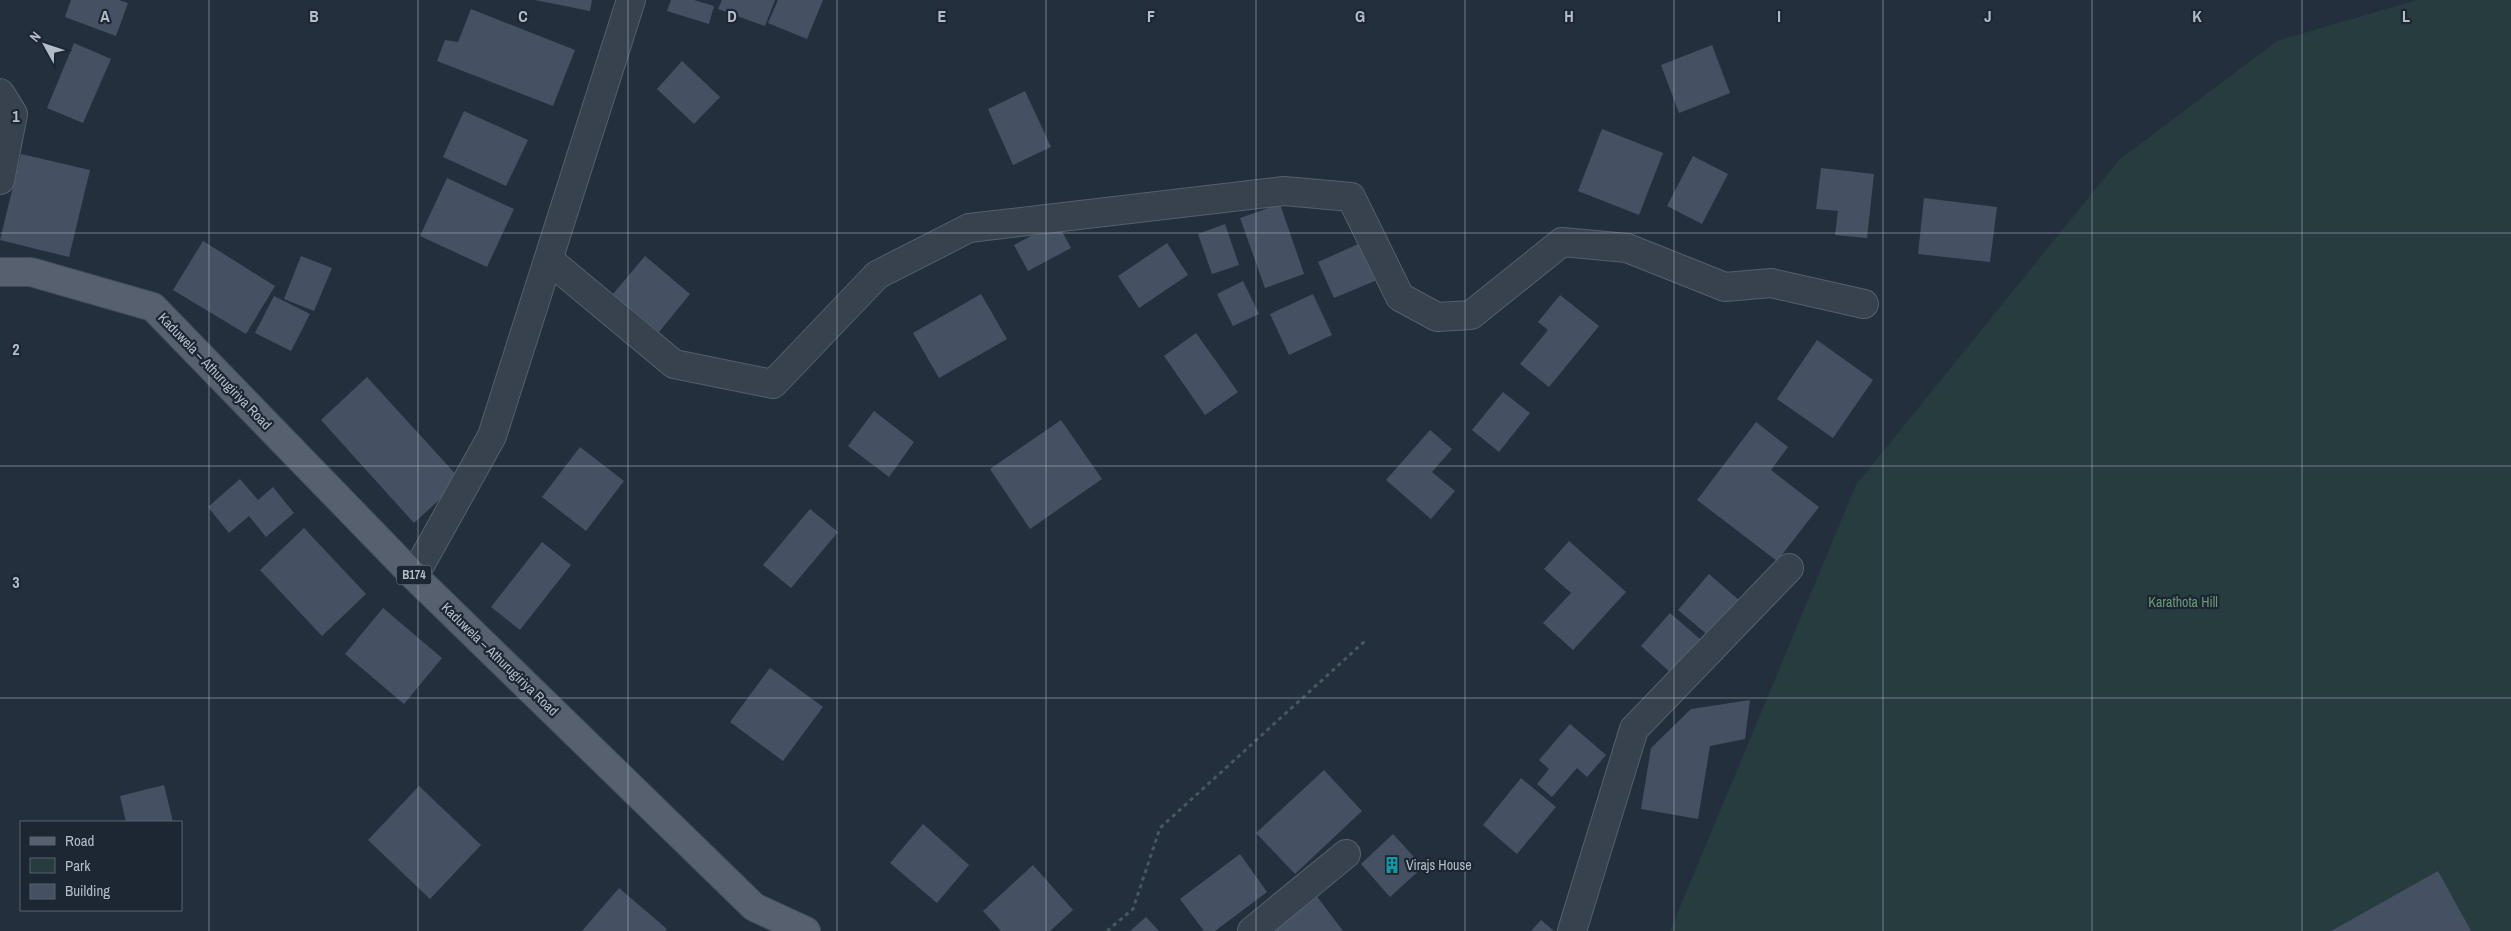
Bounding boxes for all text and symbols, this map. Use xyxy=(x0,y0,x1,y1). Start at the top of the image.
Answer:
text: A xyxy=(100,5,110,27)
text: B xyxy=(309,5,319,27)
text: C xyxy=(518,5,528,27)
text: D xyxy=(727,5,737,27)
text: E xyxy=(938,5,947,27)
text: F xyxy=(1147,5,1155,27)
text: G xyxy=(1355,5,1365,27)
text: H xyxy=(1564,5,1574,27)
text: I xyxy=(1777,5,1781,27)
text: J xyxy=(1984,5,1992,27)
text: K xyxy=(2192,5,2202,27)
text: L xyxy=(2402,5,2410,27)
north arrow xyxy=(20,20,70,70)
text: N xyxy=(25,28,45,46)
text: 1 xyxy=(12,105,20,127)
street label: Kaduwela – Athurugiriya Road xyxy=(154,309,276,433)
text: 2 xyxy=(12,338,20,360)
road number: B174 xyxy=(396,566,432,584)
text: 3 xyxy=(12,571,20,593)
park label: Karathota Hill xyxy=(2148,593,2218,611)
street label: Kaduwela – Athurugiriya Road xyxy=(438,598,562,720)
legend xyxy=(20,821,182,911)
text: Road xyxy=(65,830,94,851)
text: Park xyxy=(65,855,91,876)
building icon: Virajs House xyxy=(1382,855,1402,875)
place label: Virajs House xyxy=(1406,856,1472,874)
text: Building xyxy=(65,880,110,901)

